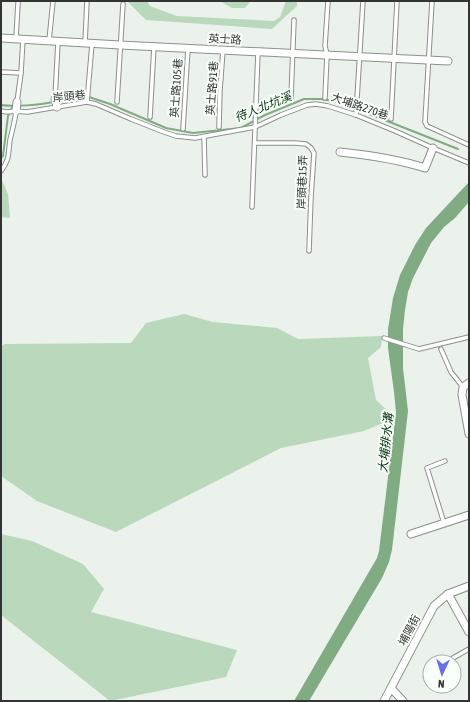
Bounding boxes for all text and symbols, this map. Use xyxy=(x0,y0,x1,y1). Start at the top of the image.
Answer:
street label: 英士路 xyxy=(208,32,242,46)
street label: 英士路105巷 xyxy=(168,58,184,118)
street label: 英士路91巷 xyxy=(204,60,220,116)
street label: 岸頭巷 xyxy=(52,88,86,104)
water label: 待人北坑溪 xyxy=(233,89,295,125)
street label: 大埔路270巷 xyxy=(330,91,390,121)
street label: 岸頭巷15弄 xyxy=(295,155,309,209)
water label: 大埔排水溝 xyxy=(376,410,396,474)
street label: 埔陽街 xyxy=(396,613,422,647)
north arrow xyxy=(422,654,462,694)
text: N xyxy=(438,678,445,690)

